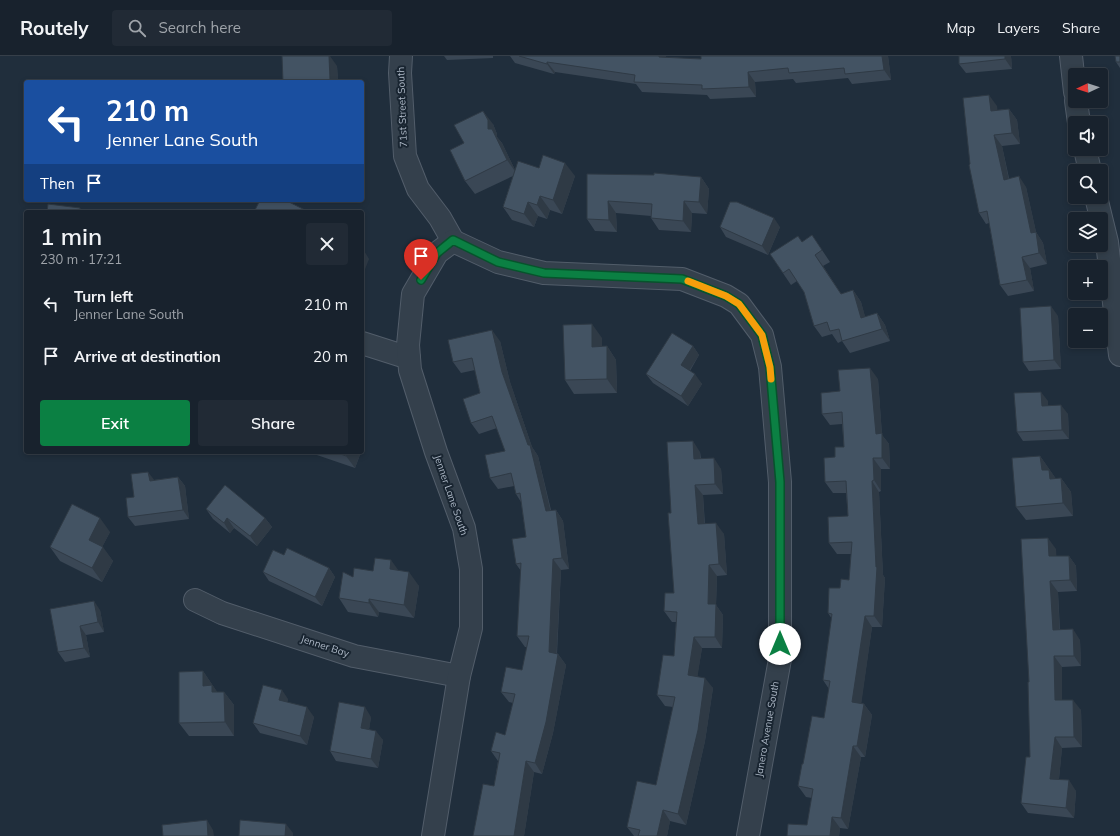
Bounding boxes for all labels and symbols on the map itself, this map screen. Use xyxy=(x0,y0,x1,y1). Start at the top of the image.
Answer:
street label: 71st Street South xyxy=(394,66,410,147)
north arrow xyxy=(1068,68,1108,108)
pin xyxy=(404,239,438,280)
street label: Jenner Lane South xyxy=(431,453,471,537)
position arrow xyxy=(759,623,801,665)
street label: Jenner Bay xyxy=(299,632,352,660)
street label: Janero Avenue South xyxy=(752,680,782,778)

